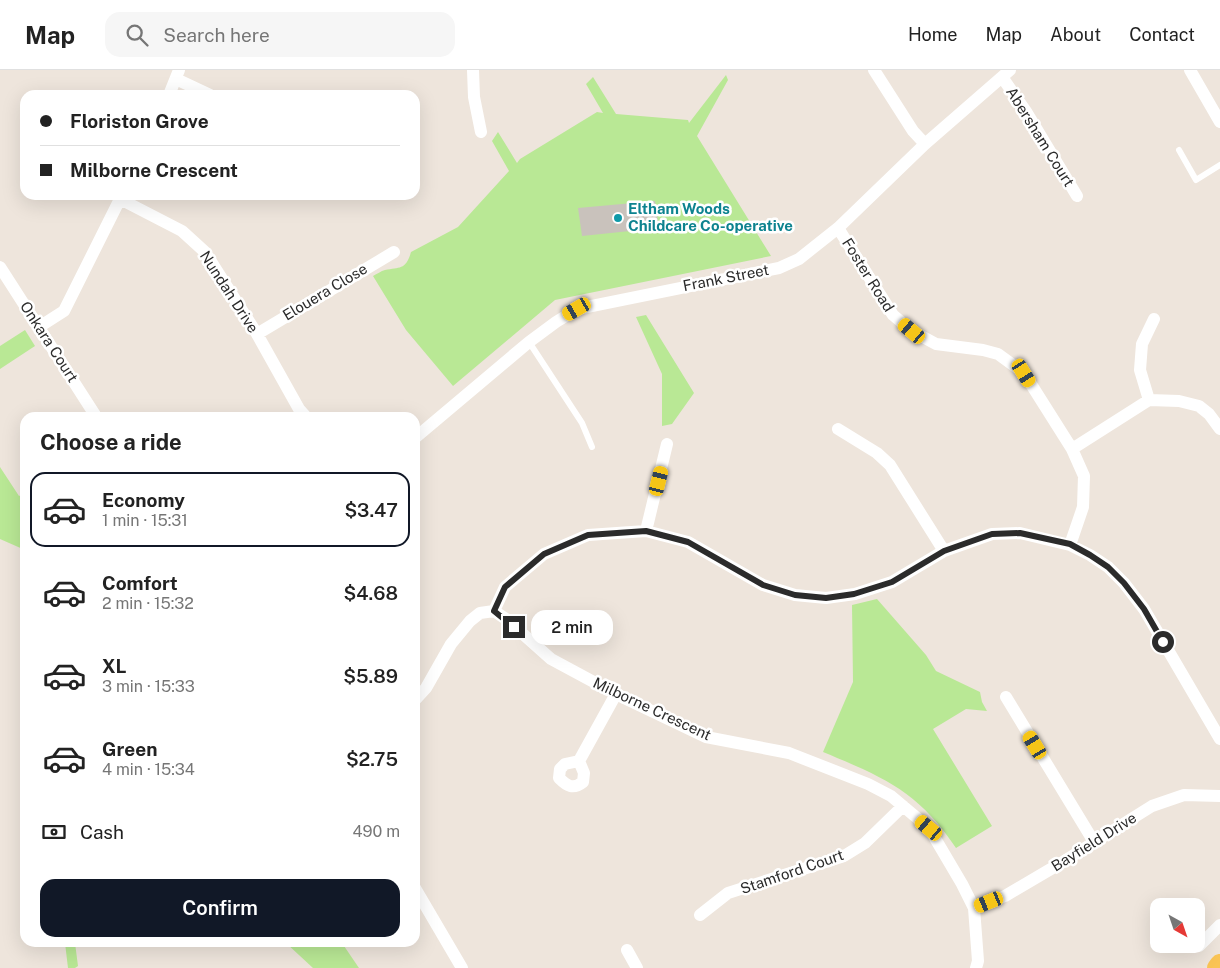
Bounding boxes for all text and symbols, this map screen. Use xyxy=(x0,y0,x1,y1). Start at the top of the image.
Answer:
search box xyxy=(105,12,455,57)
text: Map xyxy=(25,21,75,49)
icon: search xyxy=(123,21,151,49)
text: Search here xyxy=(163,24,270,46)
text: Home xyxy=(908,24,958,45)
text: Map xyxy=(986,24,1022,45)
text: About xyxy=(1050,24,1101,45)
text: Contact xyxy=(1129,24,1195,45)
street label: Abersham Court xyxy=(1003,84,1078,190)
text: Floriston Grove xyxy=(70,110,209,132)
text: Milborne Crescent xyxy=(70,159,238,181)
place label: Eltham Woods Childcare Co-operative xyxy=(628,200,793,234)
marker: Eltham Woods Childcare Co-operative xyxy=(612,212,624,224)
street label: Foster Road xyxy=(839,235,898,315)
street label: Nundah Drive xyxy=(197,248,262,336)
street label: Elouera Close xyxy=(279,260,370,323)
street label: Frank Street xyxy=(681,261,771,294)
car xyxy=(560,295,593,323)
street label: Onkara Court xyxy=(17,298,82,385)
car xyxy=(895,316,928,346)
car xyxy=(1009,356,1038,390)
text: Choose a ride xyxy=(40,429,182,455)
car xyxy=(648,465,669,497)
icon: car xyxy=(42,487,87,532)
text: Economy xyxy=(102,489,185,511)
text: $3.47 xyxy=(344,499,398,521)
text: 1 min · 15:31 xyxy=(102,511,188,530)
icon: car xyxy=(42,570,87,615)
text: Comfort xyxy=(102,572,178,594)
text: $4.68 xyxy=(344,582,398,604)
text: 2 min · 15:32 xyxy=(102,594,194,613)
callout: 2 min xyxy=(532,610,614,644)
route end xyxy=(503,616,525,638)
text: 2 min xyxy=(551,618,593,637)
route start xyxy=(1152,631,1174,653)
icon: car xyxy=(42,653,87,698)
text: XL xyxy=(102,655,127,677)
text: $5.89 xyxy=(343,665,398,687)
street label: Milborne Crescent xyxy=(590,674,714,743)
text: 3 min · 15:33 xyxy=(102,677,195,696)
car xyxy=(1020,728,1049,762)
icon: car xyxy=(42,736,87,781)
text: Green xyxy=(102,738,157,760)
text: $2.75 xyxy=(346,748,398,770)
text: 4 min · 15:34 xyxy=(102,760,195,779)
street label: Bayfield Drive xyxy=(1048,809,1139,874)
car xyxy=(912,813,945,843)
icon: cash xyxy=(40,818,68,846)
text: Cash xyxy=(80,821,124,843)
text: 490 m xyxy=(353,822,400,841)
street label: Stamford Court xyxy=(738,846,846,897)
button: Confirm xyxy=(40,879,400,937)
car xyxy=(972,889,1005,915)
north arrow xyxy=(1150,898,1205,952)
map controls xyxy=(1150,898,1205,953)

